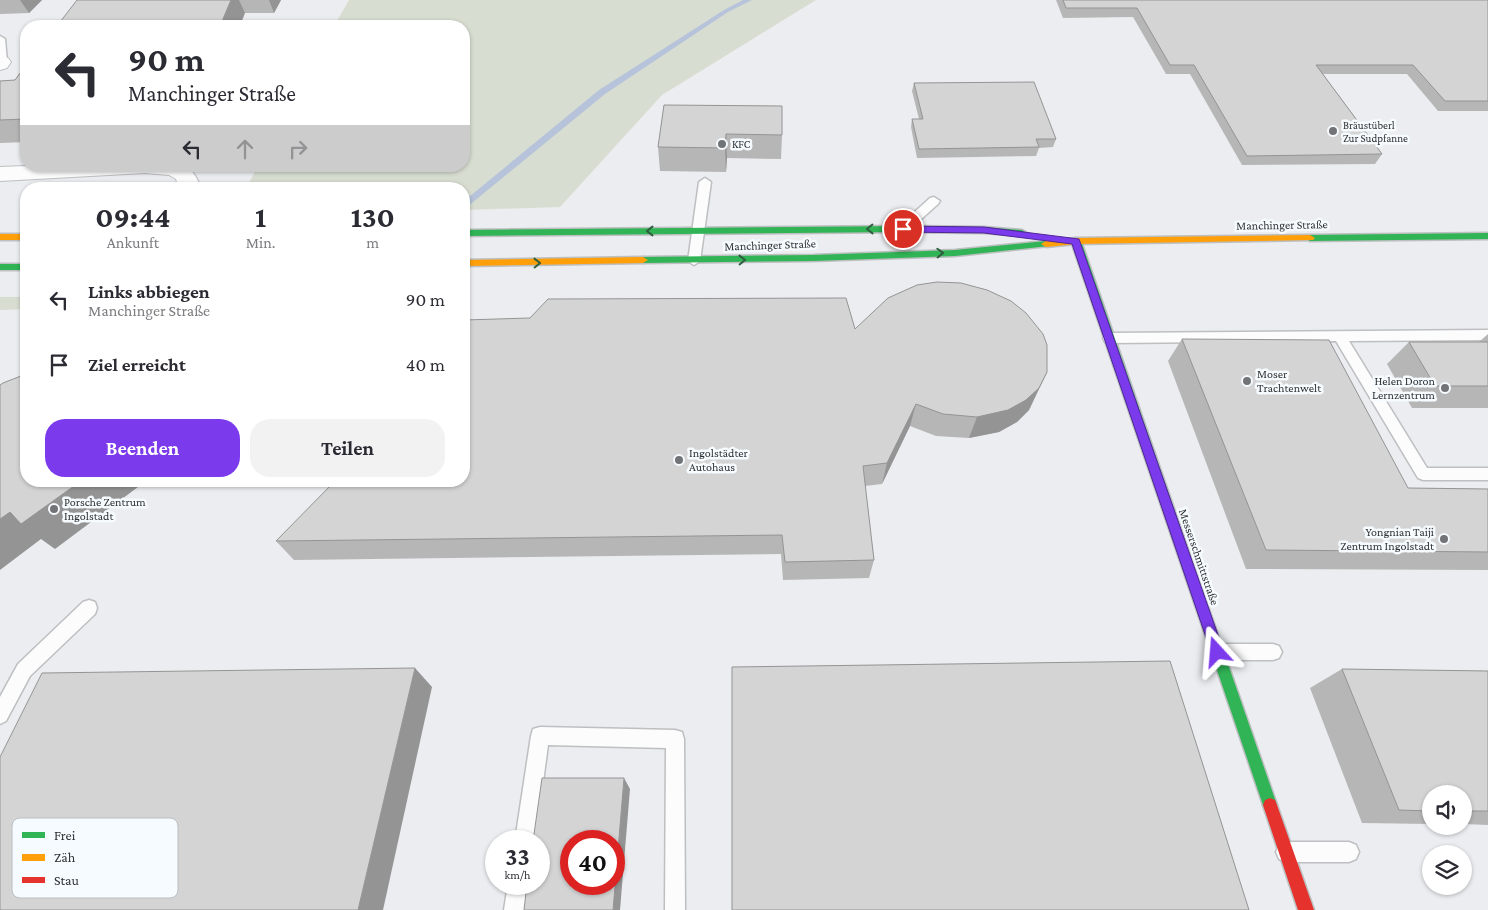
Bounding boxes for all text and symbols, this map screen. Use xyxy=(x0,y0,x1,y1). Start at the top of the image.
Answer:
icon: left xyxy=(45,40,110,105)
text: 90 m xyxy=(128,40,205,79)
text: Manchinger Straße xyxy=(128,81,296,106)
place label: Bräustüberl Zur Sudpfanne xyxy=(1343,119,1408,145)
marker: Bräustüberl Zur Sudpfanne xyxy=(1327,125,1339,137)
icon: left xyxy=(178,135,206,163)
icon: ahead xyxy=(231,135,259,163)
icon: right xyxy=(284,135,312,163)
marker: KFC xyxy=(716,138,728,150)
place label: KFC xyxy=(732,138,751,150)
text: 09:44 xyxy=(95,200,171,233)
text: 1 xyxy=(255,200,266,233)
text: 130 xyxy=(351,200,395,233)
pin xyxy=(882,208,924,250)
icon: arrive xyxy=(889,215,917,243)
street label: Manchinger Straße xyxy=(1236,217,1328,233)
one-way arrow xyxy=(866,224,874,234)
one-way arrow xyxy=(645,226,653,237)
text: Ankunft xyxy=(107,234,159,251)
text: Min. xyxy=(246,234,275,251)
text: m xyxy=(366,234,379,251)
street label: Manchinger Straße xyxy=(724,236,816,254)
one-way arrow xyxy=(936,248,944,258)
one-way arrow xyxy=(739,254,747,265)
one-way arrow xyxy=(534,258,541,268)
text: Links abbiegen xyxy=(88,281,210,302)
icon: left xyxy=(45,286,73,314)
text: 90 m xyxy=(406,289,445,310)
text: Manchinger Straße xyxy=(88,302,210,319)
icon: arrive xyxy=(45,351,73,379)
text: Ziel erreicht xyxy=(88,354,186,375)
text: 40 m xyxy=(406,354,445,375)
place label: Moser Trachtenwelt xyxy=(1257,367,1322,395)
place label: Helen Doron Lernzentrum xyxy=(1372,374,1436,402)
marker: Moser Trachtenwelt xyxy=(1241,375,1253,387)
marker: Helen Doron Lernzentrum xyxy=(1439,382,1451,394)
button: Beenden xyxy=(45,419,240,477)
button: Teilen xyxy=(250,419,445,477)
place label: Ingolstädter Autohaus xyxy=(689,446,749,474)
marker: Ingolstädter Autohaus xyxy=(673,454,685,466)
place label: Porsche Zentrum Ingolstadt xyxy=(64,495,146,523)
marker: Porsche Zentrum Ingolstadt xyxy=(48,503,60,515)
street label: Messerschmittstraße xyxy=(1176,507,1222,607)
place label: Yongnian Taiji Zentrum Ingolstadt xyxy=(1340,525,1435,553)
marker: Yongnian Taiji Zentrum Ingolstadt xyxy=(1438,533,1450,545)
position arrow xyxy=(1190,625,1242,677)
map controls xyxy=(1422,785,1472,895)
button: sound xyxy=(1422,785,1472,835)
legend xyxy=(12,818,178,898)
text: Frei xyxy=(54,827,76,843)
speed limit sign: 40 xyxy=(560,830,625,895)
text: 33 xyxy=(505,843,530,870)
button: layers xyxy=(1422,845,1472,895)
text: Zäh xyxy=(54,849,76,865)
text: km/h xyxy=(505,868,530,882)
text: Stau xyxy=(54,872,80,888)

